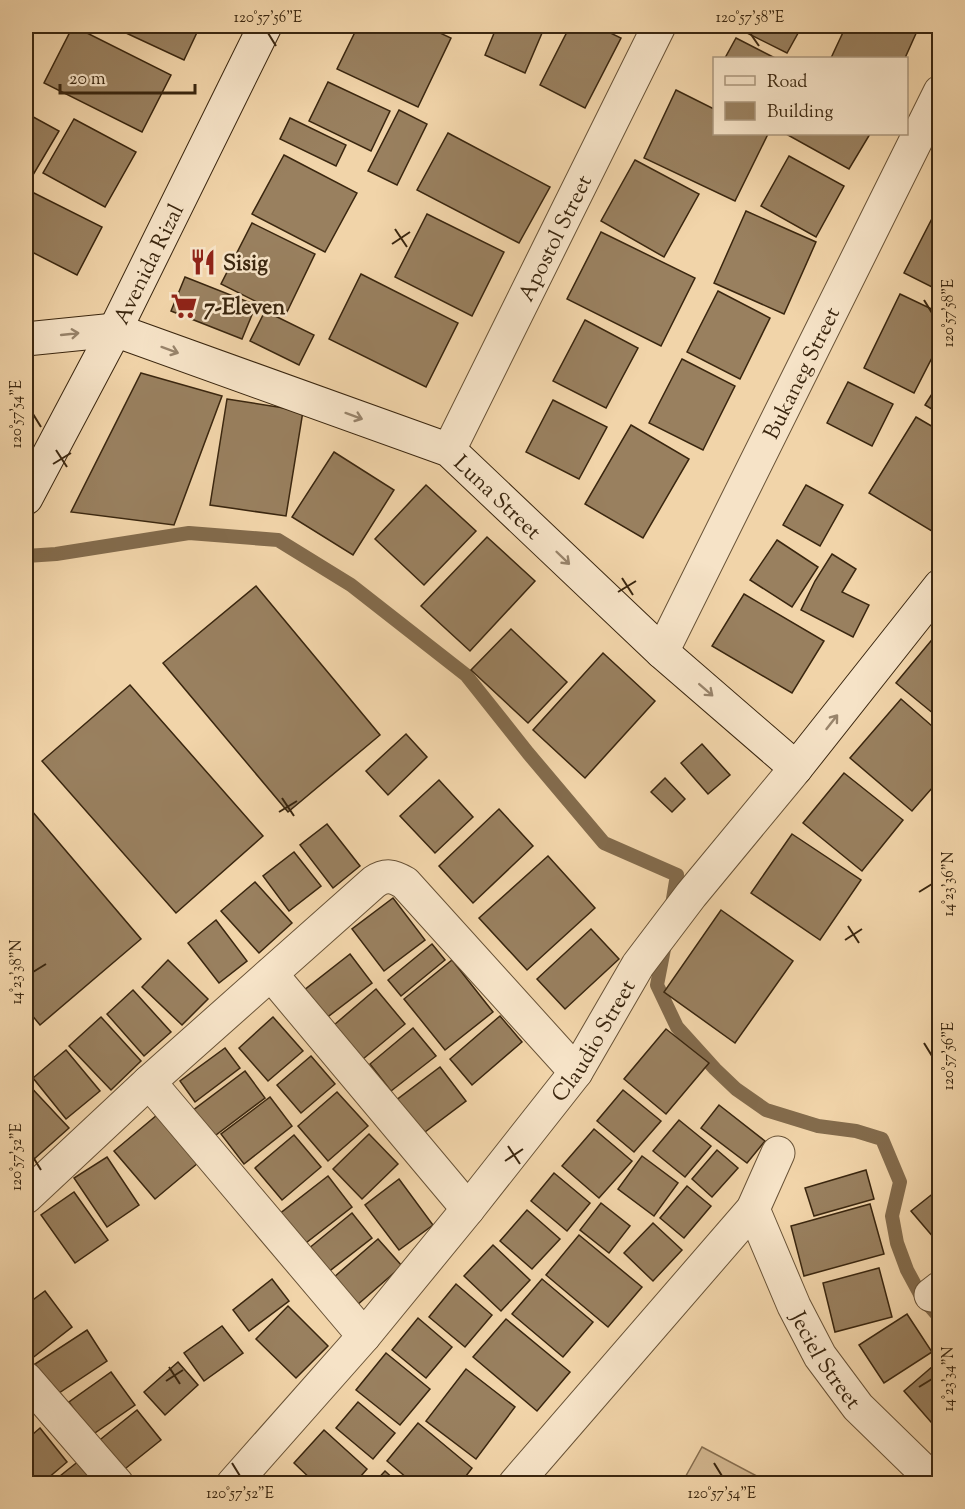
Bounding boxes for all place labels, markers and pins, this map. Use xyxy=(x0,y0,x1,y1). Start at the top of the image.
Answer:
restaurant icon: Sisig xyxy=(188,247,218,277)
place label: Sisig xyxy=(223,249,268,281)
supermarket icon: 7-Eleven xyxy=(169,291,199,321)
place label: 7-Eleven xyxy=(204,293,285,325)

